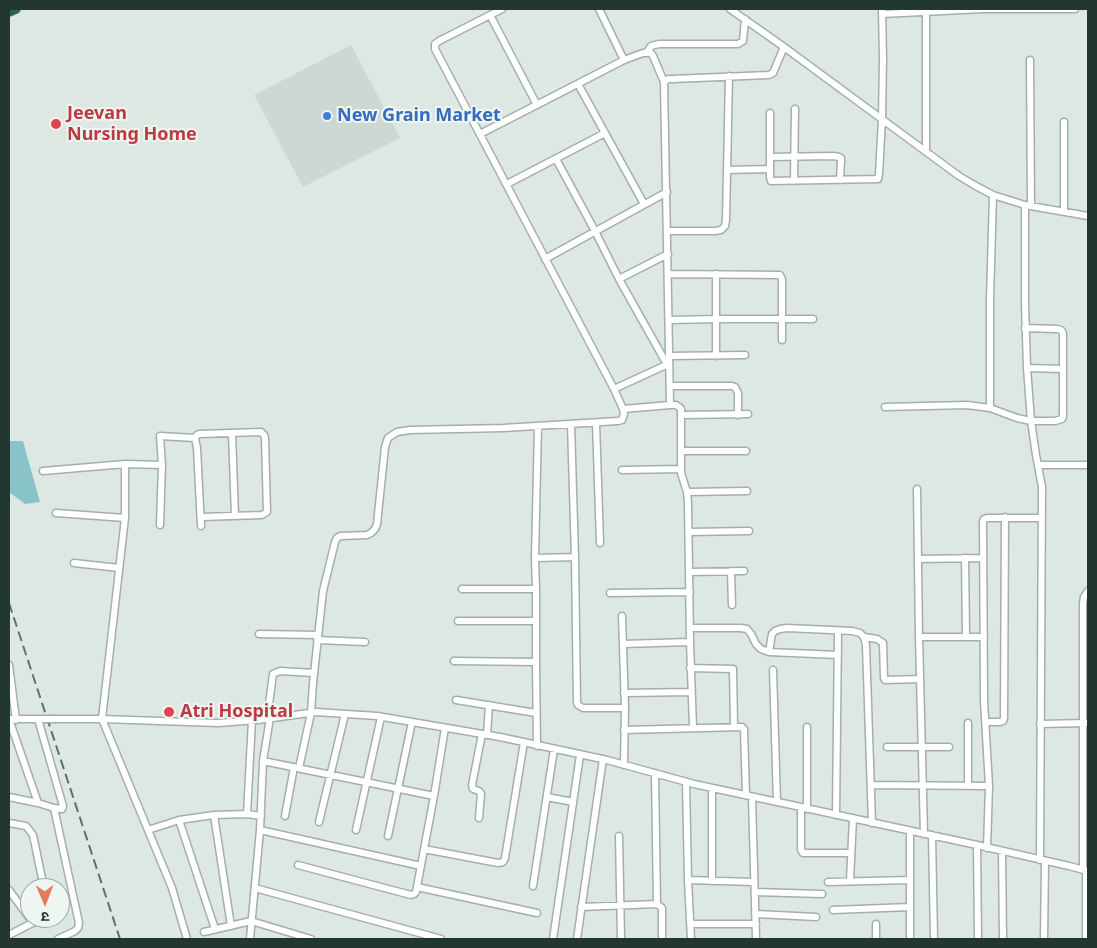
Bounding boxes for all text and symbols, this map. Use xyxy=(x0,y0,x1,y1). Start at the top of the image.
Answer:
place label: Jeevan Nursing Home xyxy=(67,103,197,146)
place label: New Grain Market xyxy=(337,105,501,127)
marker: New Grain Market xyxy=(321,110,333,122)
marker: Jeevan Nursing Home xyxy=(49,117,63,131)
place label: Atri Hospital xyxy=(180,701,293,723)
marker: Atri Hospital xyxy=(162,705,176,719)
north arrow xyxy=(20,878,70,928)
text: उ xyxy=(41,908,50,927)

